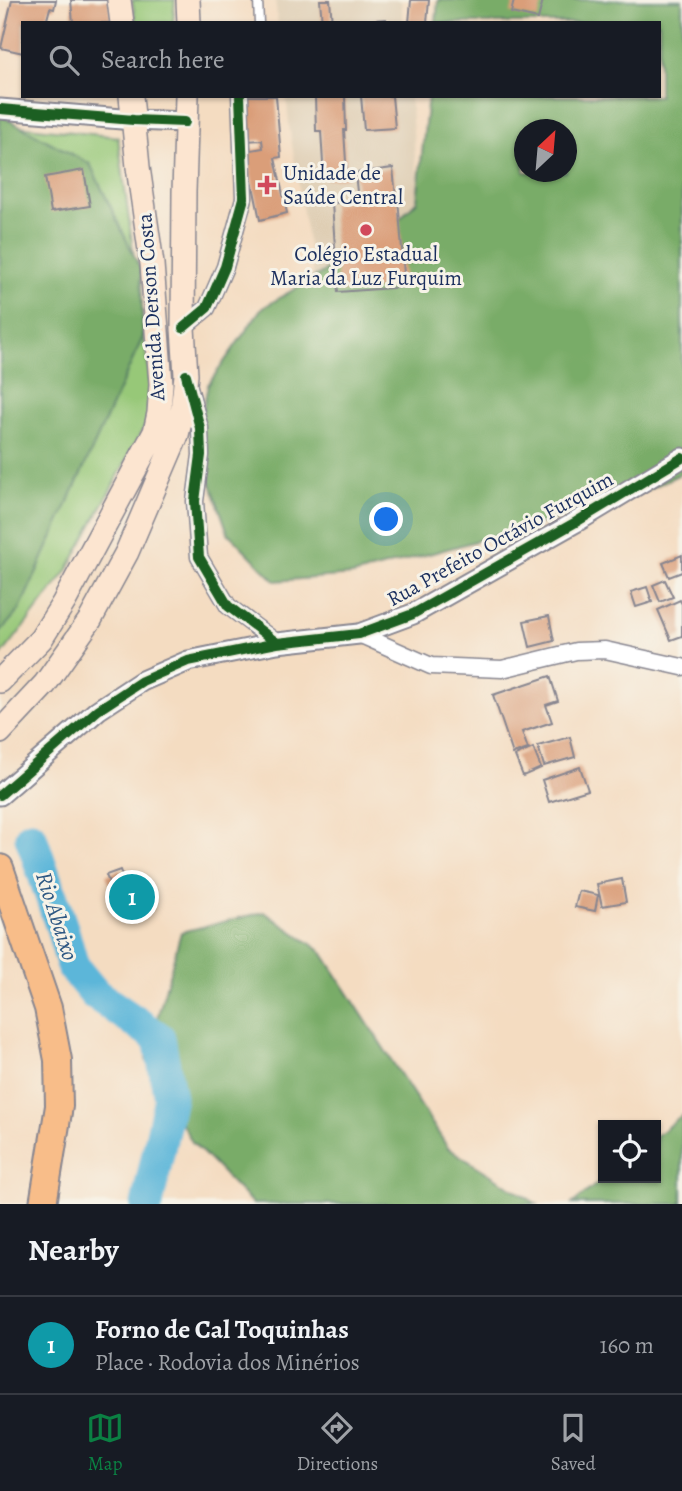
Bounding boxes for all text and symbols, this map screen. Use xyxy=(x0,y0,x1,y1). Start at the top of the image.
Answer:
search box xyxy=(21,21,661,98)
icon: search xyxy=(45,41,83,79)
text: Search here xyxy=(101,42,225,77)
north arrow xyxy=(514,119,577,182)
place label: Unidade de Saúde Central xyxy=(283,159,403,211)
marker: Unidade de Saúde Central xyxy=(257,175,277,195)
street label: Avenida Derson Costa xyxy=(130,212,172,403)
marker: Colégio Estadual Maria da Luz Furquim xyxy=(358,222,374,238)
place label: Colégio Estadual Maria da Luz Furquim xyxy=(270,240,462,292)
street label: Rua Prefeito Octávio Furquim xyxy=(382,465,618,613)
your location xyxy=(369,502,403,536)
water label: Rio Abaixo xyxy=(28,868,86,964)
pin: 1 xyxy=(109,871,155,923)
map controls xyxy=(598,1120,661,1183)
button: locate xyxy=(598,1120,661,1183)
text: Nearby xyxy=(28,1230,119,1270)
text: Forno de Cal Toquinhas xyxy=(95,1312,349,1347)
text: 1 xyxy=(47,1330,55,1361)
text: 160 m xyxy=(600,1330,654,1361)
text: Place · Rodovia dos Minérios xyxy=(95,1347,360,1378)
tab: Map xyxy=(86,1409,124,1477)
tab: Directions xyxy=(297,1409,378,1477)
tab: Saved xyxy=(551,1409,596,1477)

